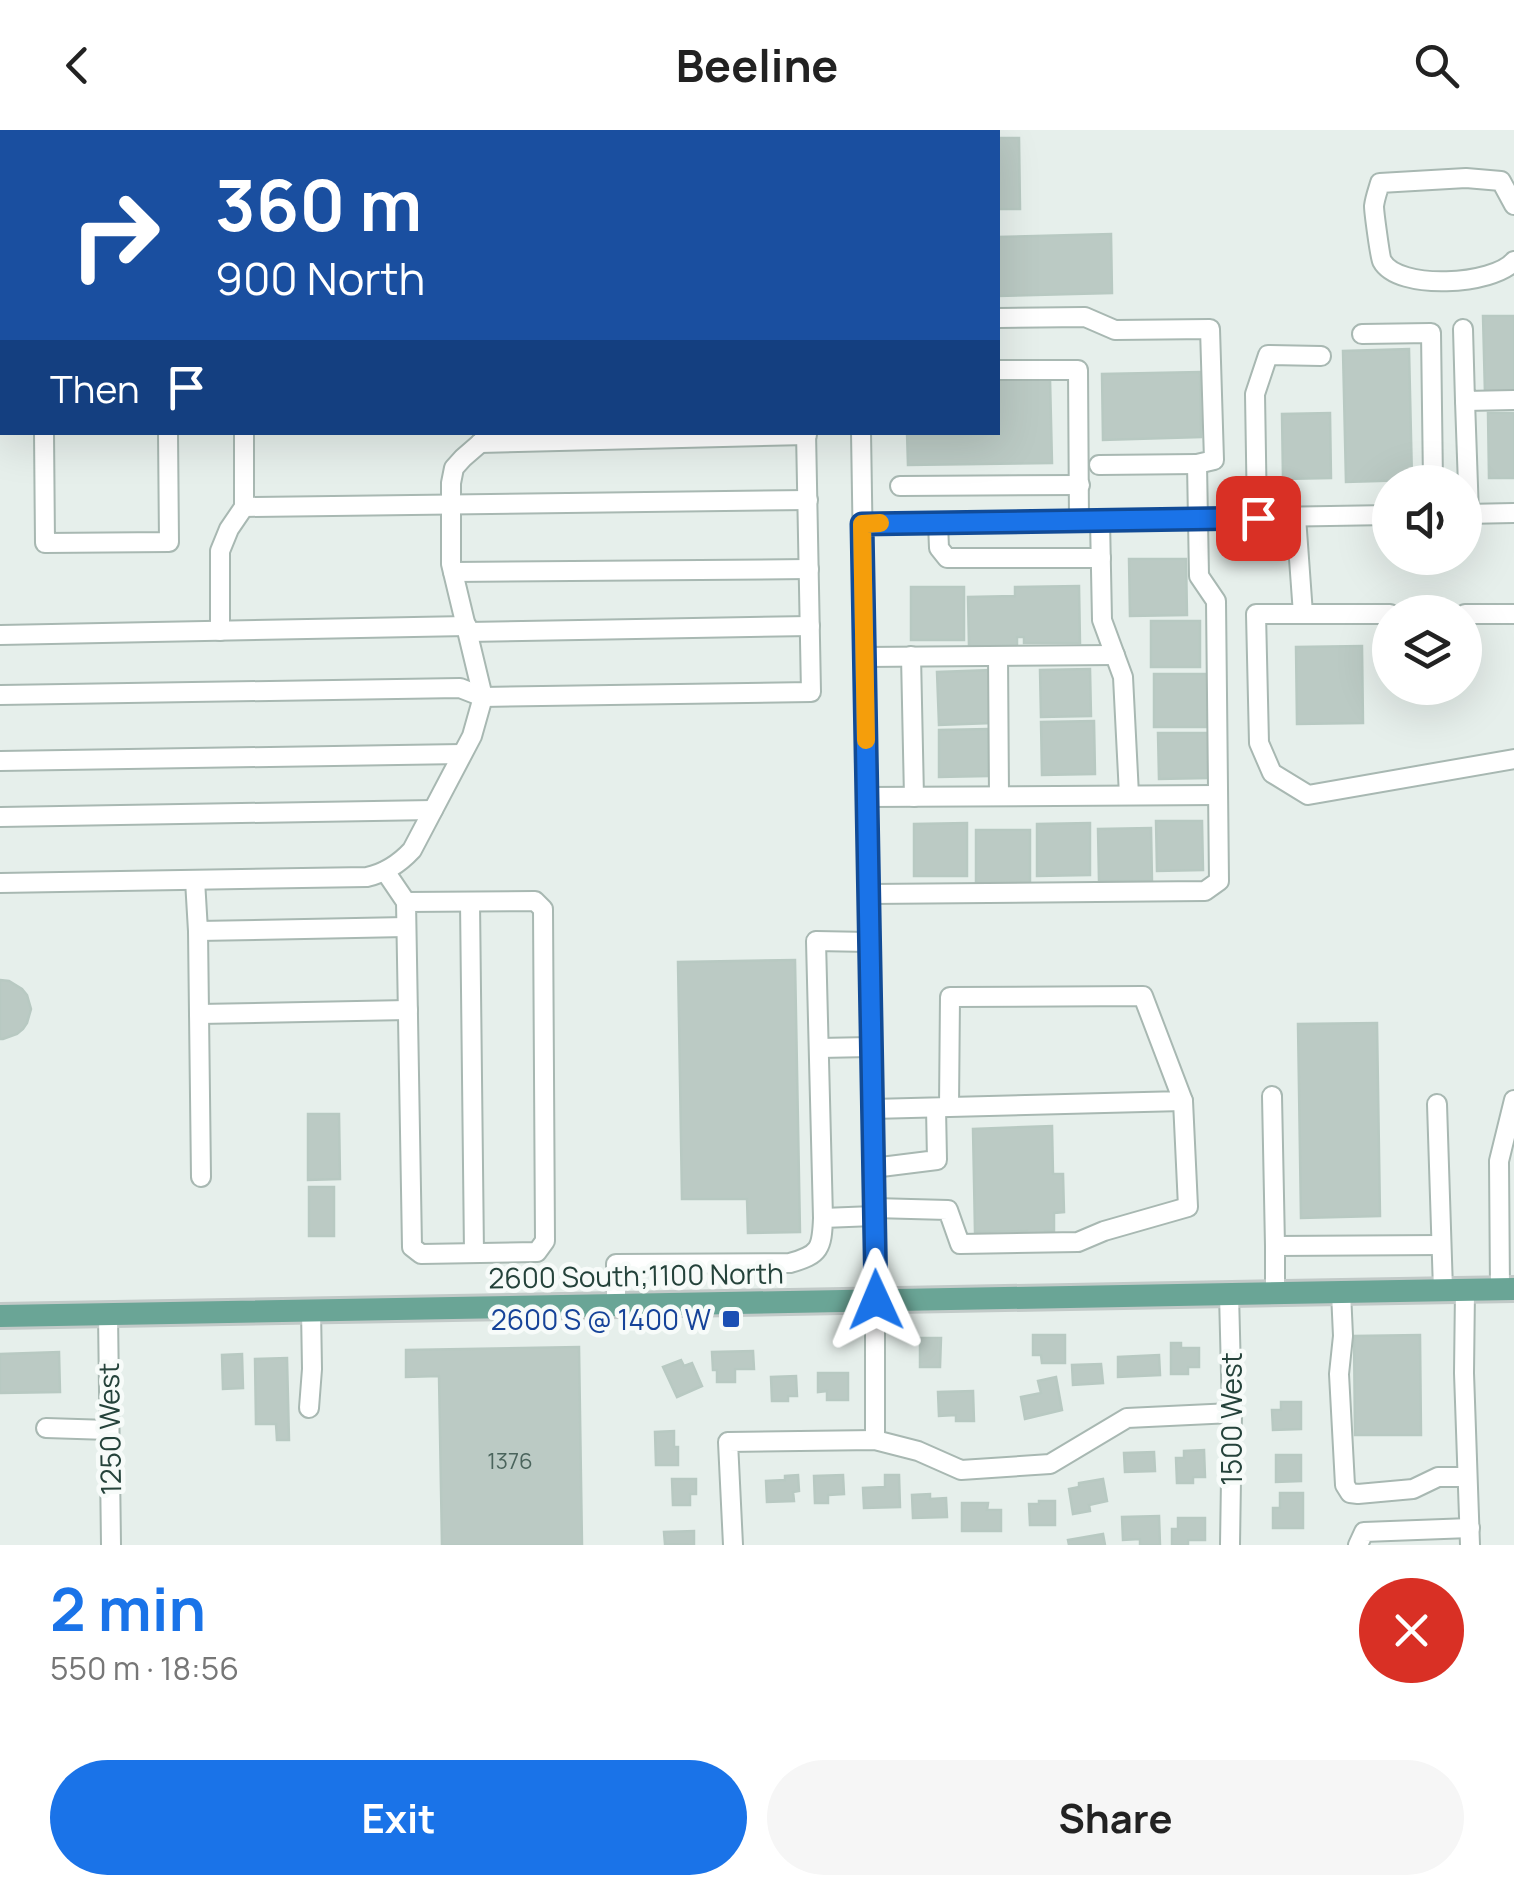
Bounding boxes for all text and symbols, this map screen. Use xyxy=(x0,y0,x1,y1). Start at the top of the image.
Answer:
text: Beeline xyxy=(676,34,838,96)
icon: back xyxy=(50,38,105,93)
icon: search xyxy=(1409,38,1464,93)
text: 360 m xyxy=(215,156,422,252)
icon: right xyxy=(50,170,180,300)
text: 900 North xyxy=(215,247,425,309)
icon: arrive xyxy=(159,360,214,415)
text: Then xyxy=(50,362,139,414)
map controls xyxy=(1372,465,1482,705)
button: sound xyxy=(1372,465,1482,575)
pin xyxy=(1216,476,1301,561)
icon: arrive xyxy=(1231,491,1286,546)
button: layers xyxy=(1372,595,1482,705)
position arrow xyxy=(824,1248,928,1352)
street label: 2600 South;1100 North xyxy=(488,1253,784,1297)
place label: 2600 S @ 1400 W xyxy=(491,1300,711,1338)
marker: 2600 S @ 1400 W xyxy=(720,1308,742,1330)
street label: 1500 West xyxy=(1212,1352,1250,1486)
street label: 1250 West xyxy=(89,1362,129,1496)
house number: 1376 xyxy=(487,1446,533,1476)
text: 2 min xyxy=(50,1567,206,1649)
button: close xyxy=(1359,1578,1464,1683)
text: 550 m · 18:56 xyxy=(50,1646,239,1690)
button: Exit xyxy=(50,1760,747,1875)
button: Share xyxy=(767,1760,1464,1875)

